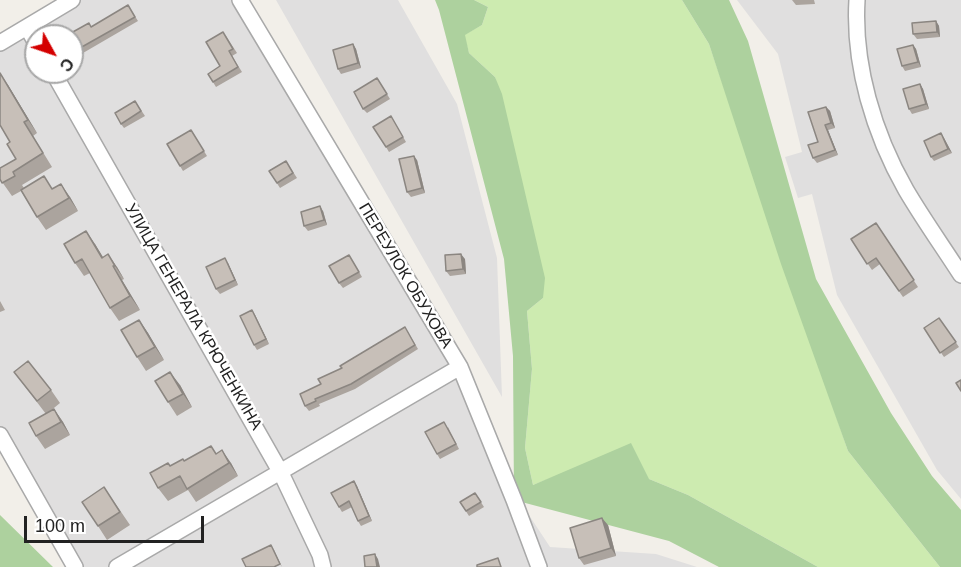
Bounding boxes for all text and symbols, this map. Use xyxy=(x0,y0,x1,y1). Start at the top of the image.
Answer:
north arrow xyxy=(24,24,84,84)
text: С xyxy=(56,55,77,74)
street label: ПЕРЕУЛОК ОБУХОВА xyxy=(354,200,456,352)
street label: УЛИЦА ГЕНЕРАЛА КРЮЧЕНКИНА xyxy=(120,201,266,433)
scale bar xyxy=(27,504,207,542)
text: 100 m xyxy=(35,516,85,536)

